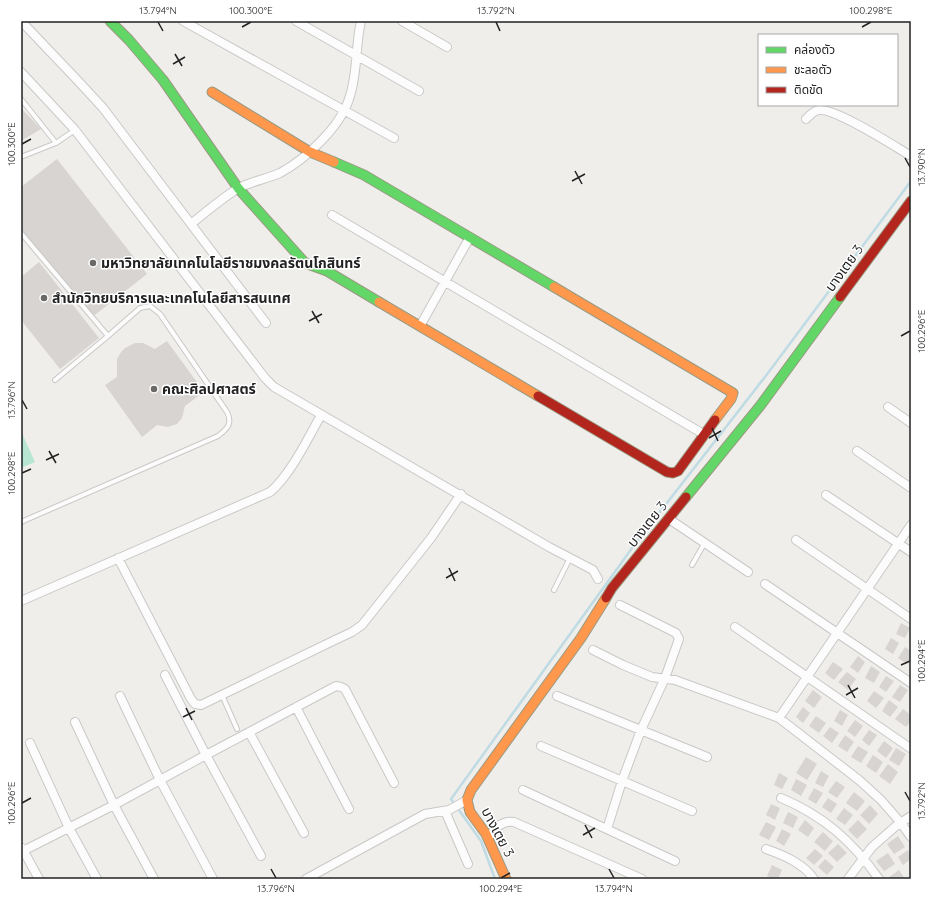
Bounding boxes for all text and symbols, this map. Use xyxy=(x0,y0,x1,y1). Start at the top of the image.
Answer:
text: 13.794°N xyxy=(139,4,177,17)
text: 100.300°E xyxy=(229,4,273,17)
text: 13.792°N xyxy=(477,4,515,17)
text: 100.298°E xyxy=(850,4,893,17)
legend xyxy=(758,34,898,106)
text: คล่องตัว xyxy=(794,42,835,57)
text: ชะลอตัว xyxy=(794,62,832,77)
text: ติดขัด xyxy=(794,82,823,97)
text: 100.300°E xyxy=(5,122,18,166)
text: 13.790°N xyxy=(915,148,928,186)
street label: บางเตย 3 xyxy=(821,241,867,295)
place label: มหาวิทยาลัยเทคโนโลยีราชมงคลรัตนโกสินทร์ xyxy=(101,254,361,272)
marker: มหาวิทยาลัยเทคโนโลยีราชมงคลรัตนโกสินทร์ xyxy=(88,258,98,268)
place label: สำนักวิทยบริการและเทคโนโลยีสารสนเทศ xyxy=(52,289,291,307)
marker: สำนักวิทยบริการและเทคโนโลยีสารสนเทศ xyxy=(39,293,49,303)
text: 100.296°E xyxy=(915,309,928,352)
place label: คณะศิลปศาสตร์ xyxy=(162,380,256,398)
text: 13.796°N xyxy=(5,381,18,419)
marker: คณะศิลปศาสตร์ xyxy=(149,384,159,394)
text: 100.298°E xyxy=(5,451,18,494)
street label: บางเตย 3 xyxy=(623,497,671,551)
text: 100.294°E xyxy=(915,639,928,682)
text: 100.296°E xyxy=(5,781,18,824)
text: 13.792°N xyxy=(915,782,928,820)
street label: บางเตย 3 xyxy=(477,804,519,860)
text: 13.796°N xyxy=(257,882,295,895)
text: 100.294°E xyxy=(480,882,523,895)
text: 13.794°N xyxy=(595,882,633,895)

